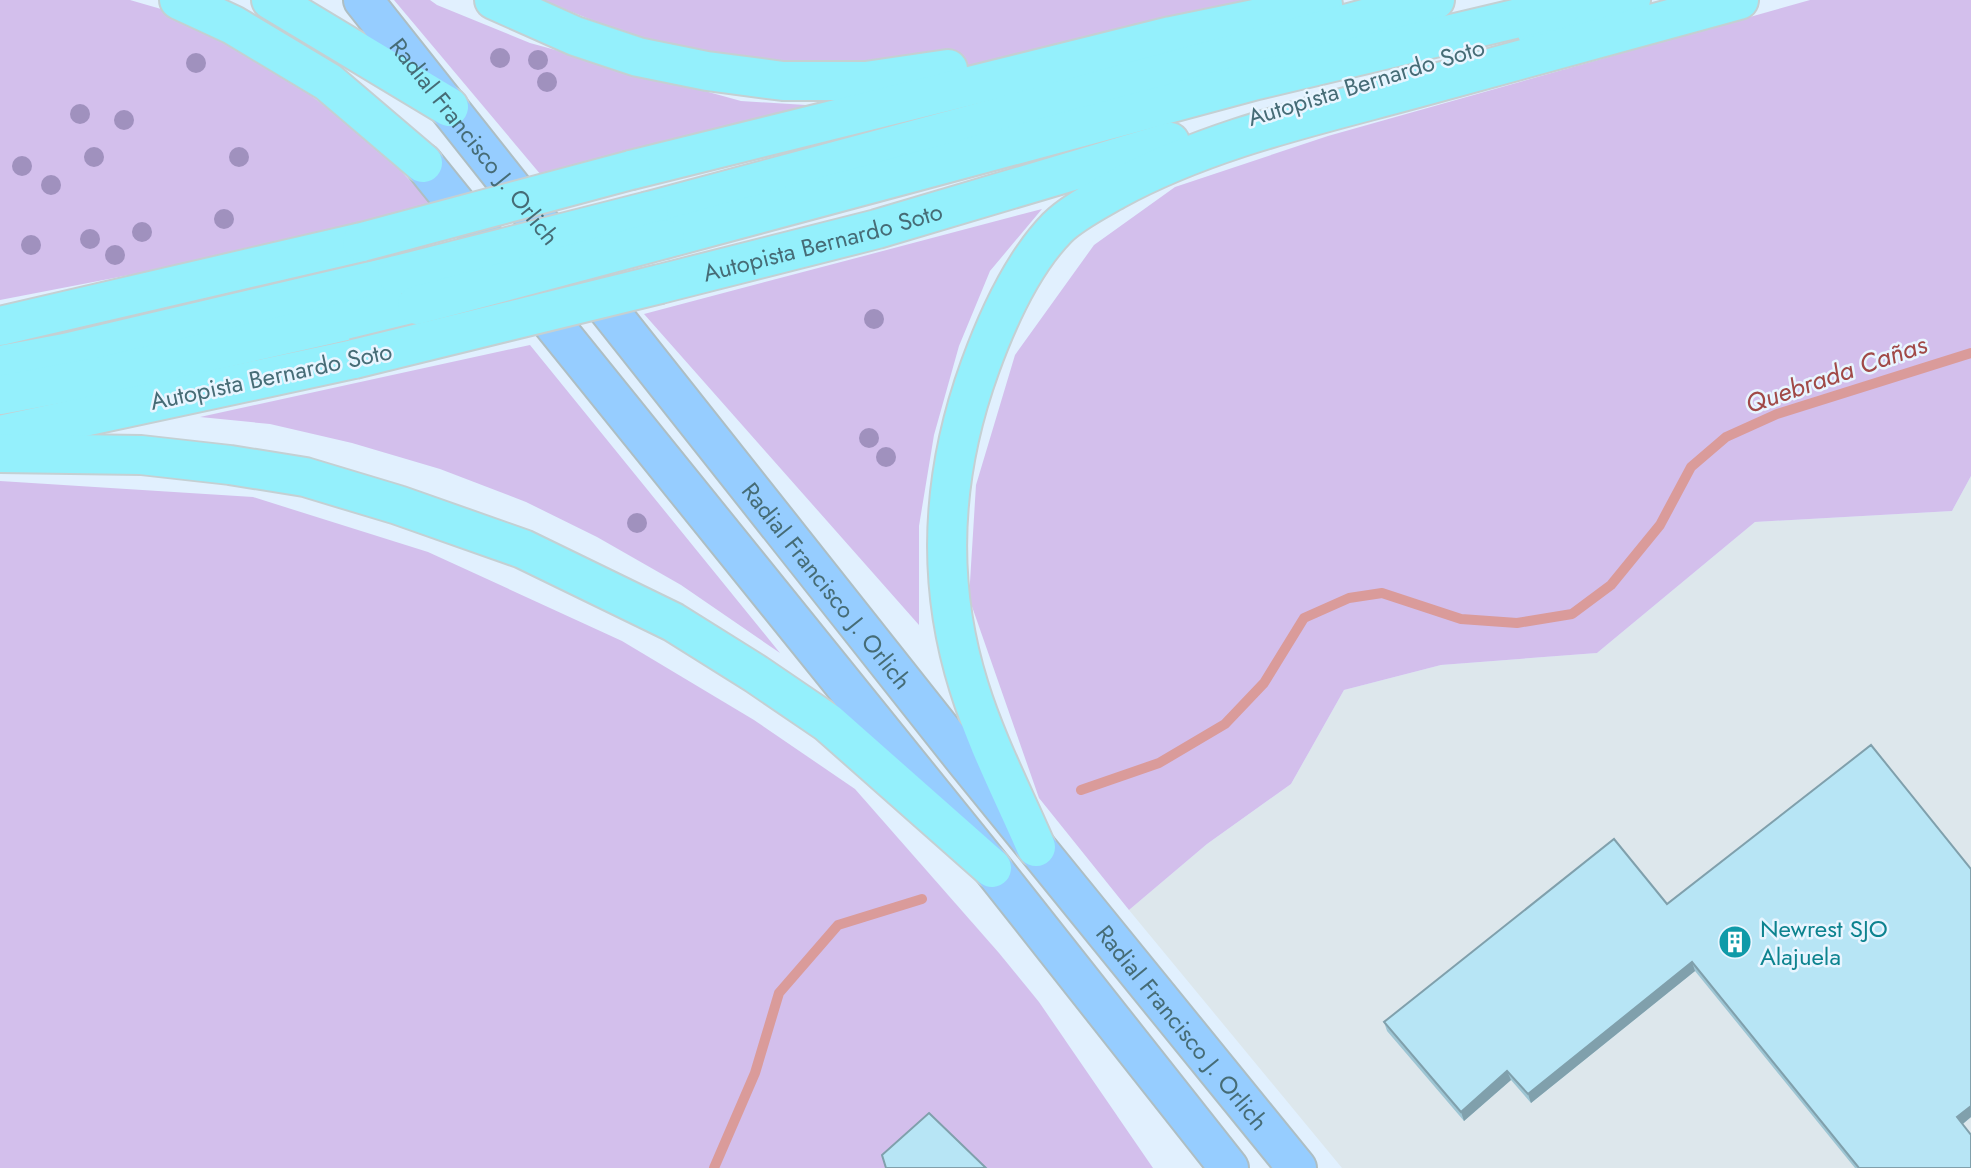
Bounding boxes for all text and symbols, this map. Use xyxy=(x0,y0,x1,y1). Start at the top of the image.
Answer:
street label: Autopista Bernardo Soto xyxy=(1243,29,1489,135)
street label: Radial Francisco J. Orlich xyxy=(382,30,568,252)
street label: Autopista Bernardo Soto xyxy=(699,193,947,290)
water label: Quebrada Cañas xyxy=(1740,325,1933,423)
street label: Autopista Bernardo Soto xyxy=(147,333,395,419)
street label: Radial Francisco J. Orlich xyxy=(734,474,920,697)
place label: Newrest SJO Alajuela xyxy=(1760,911,1888,974)
street label: Radial Francisco J. Orlich xyxy=(1088,917,1277,1137)
building icon: Newrest SJO Alajuela xyxy=(1716,923,1754,961)

